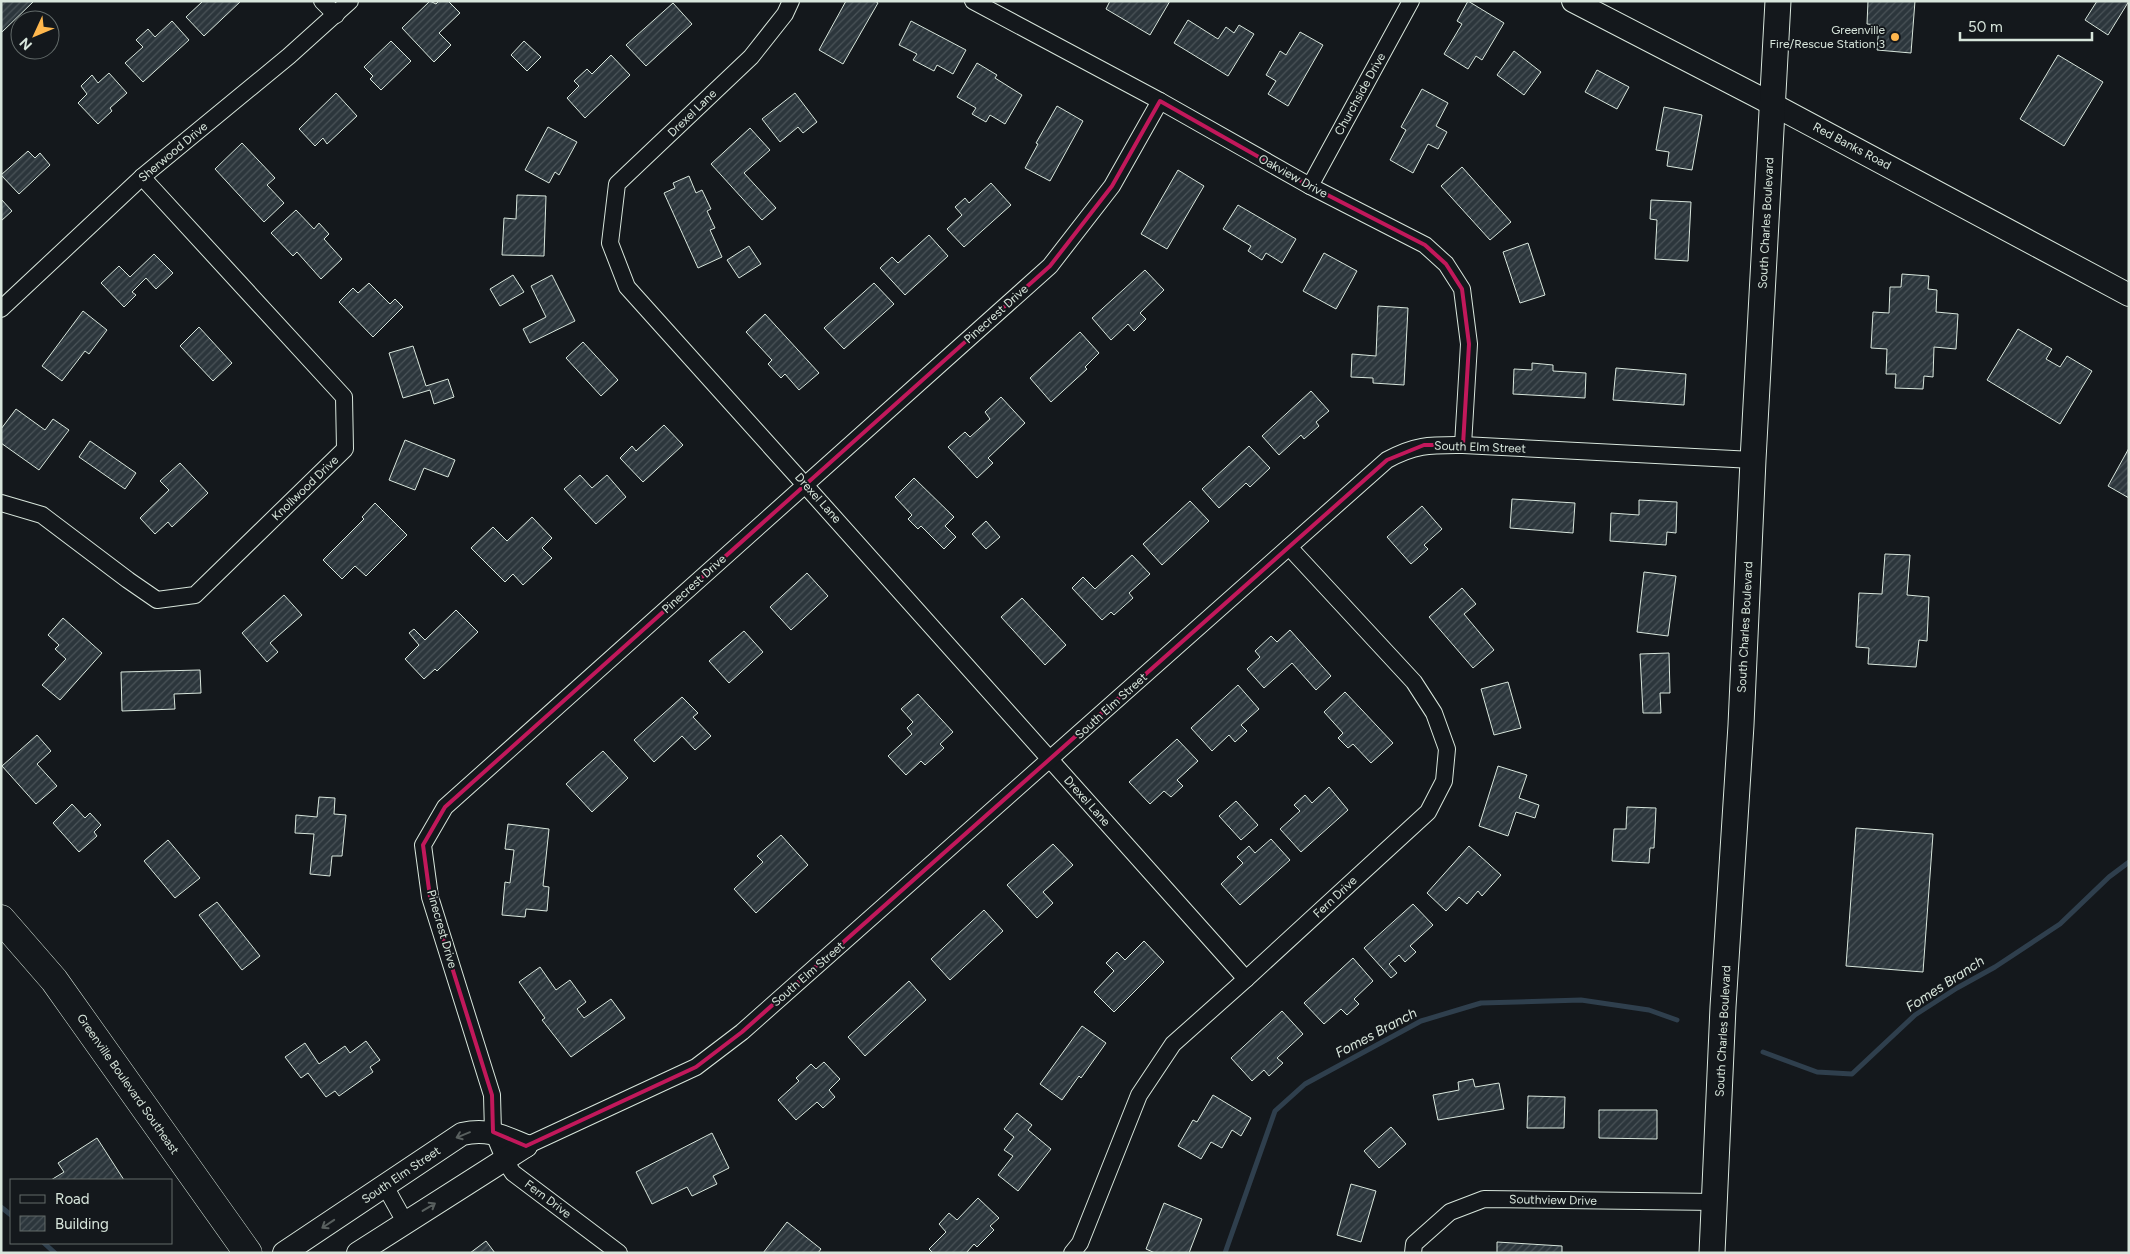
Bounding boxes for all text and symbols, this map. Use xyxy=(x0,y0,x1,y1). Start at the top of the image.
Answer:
north arrow xyxy=(10,10,60,60)
scale bar xyxy=(1960,10,2092,42)
text: 50 m xyxy=(1968,18,2003,36)
place label: Greenville Fire/Rescue Station 3 xyxy=(1770,23,1885,51)
marker: Greenville Fire/Rescue Station 3 xyxy=(1889,31,1901,43)
text: N xyxy=(16,34,36,53)
street label: Churchside Drive xyxy=(1332,50,1389,138)
street label: Drexel Lane xyxy=(665,86,720,140)
street label: Sherwood Drive xyxy=(136,119,211,185)
street label: Red Banks Road xyxy=(1811,120,1893,172)
street label: Oakview Drive xyxy=(1256,151,1330,201)
street label: South Charles Boulevard xyxy=(1756,157,1776,289)
street label: Pinecrest Drive xyxy=(961,281,1031,346)
street label: South Elm Street xyxy=(1434,438,1527,456)
street label: Knollwood Drive xyxy=(269,452,342,523)
street label: Drexel Lane xyxy=(792,470,844,526)
street label: Pinecrest Drive xyxy=(659,551,729,616)
street label: South Charles Boulevard xyxy=(1735,561,1755,693)
street label: South Elm Street xyxy=(1072,670,1150,742)
street label: Drexel Lane xyxy=(1061,773,1113,829)
street label: Fern Drive xyxy=(1310,873,1360,921)
street label: Pinecrest Drive xyxy=(424,888,460,970)
street label: South Elm Street xyxy=(769,938,848,1009)
water label: Fomes Branch xyxy=(1903,952,1988,1016)
street label: South Charles Boulevard xyxy=(1713,965,1733,1097)
water label: Fomes Branch xyxy=(1332,1004,1420,1062)
street label: Greenville Boulevard Southeast xyxy=(74,1011,182,1157)
one-way arrow xyxy=(456,1131,471,1140)
street label: South Elm Street xyxy=(359,1143,443,1206)
street label: Fern Drive xyxy=(522,1177,574,1221)
legend xyxy=(10,1179,172,1244)
text: Road xyxy=(55,1190,90,1208)
street label: Southview Drive xyxy=(1509,1192,1597,1208)
one-way arrow xyxy=(421,1202,435,1212)
text: Building xyxy=(55,1215,109,1233)
one-way arrow xyxy=(321,1219,335,1229)

